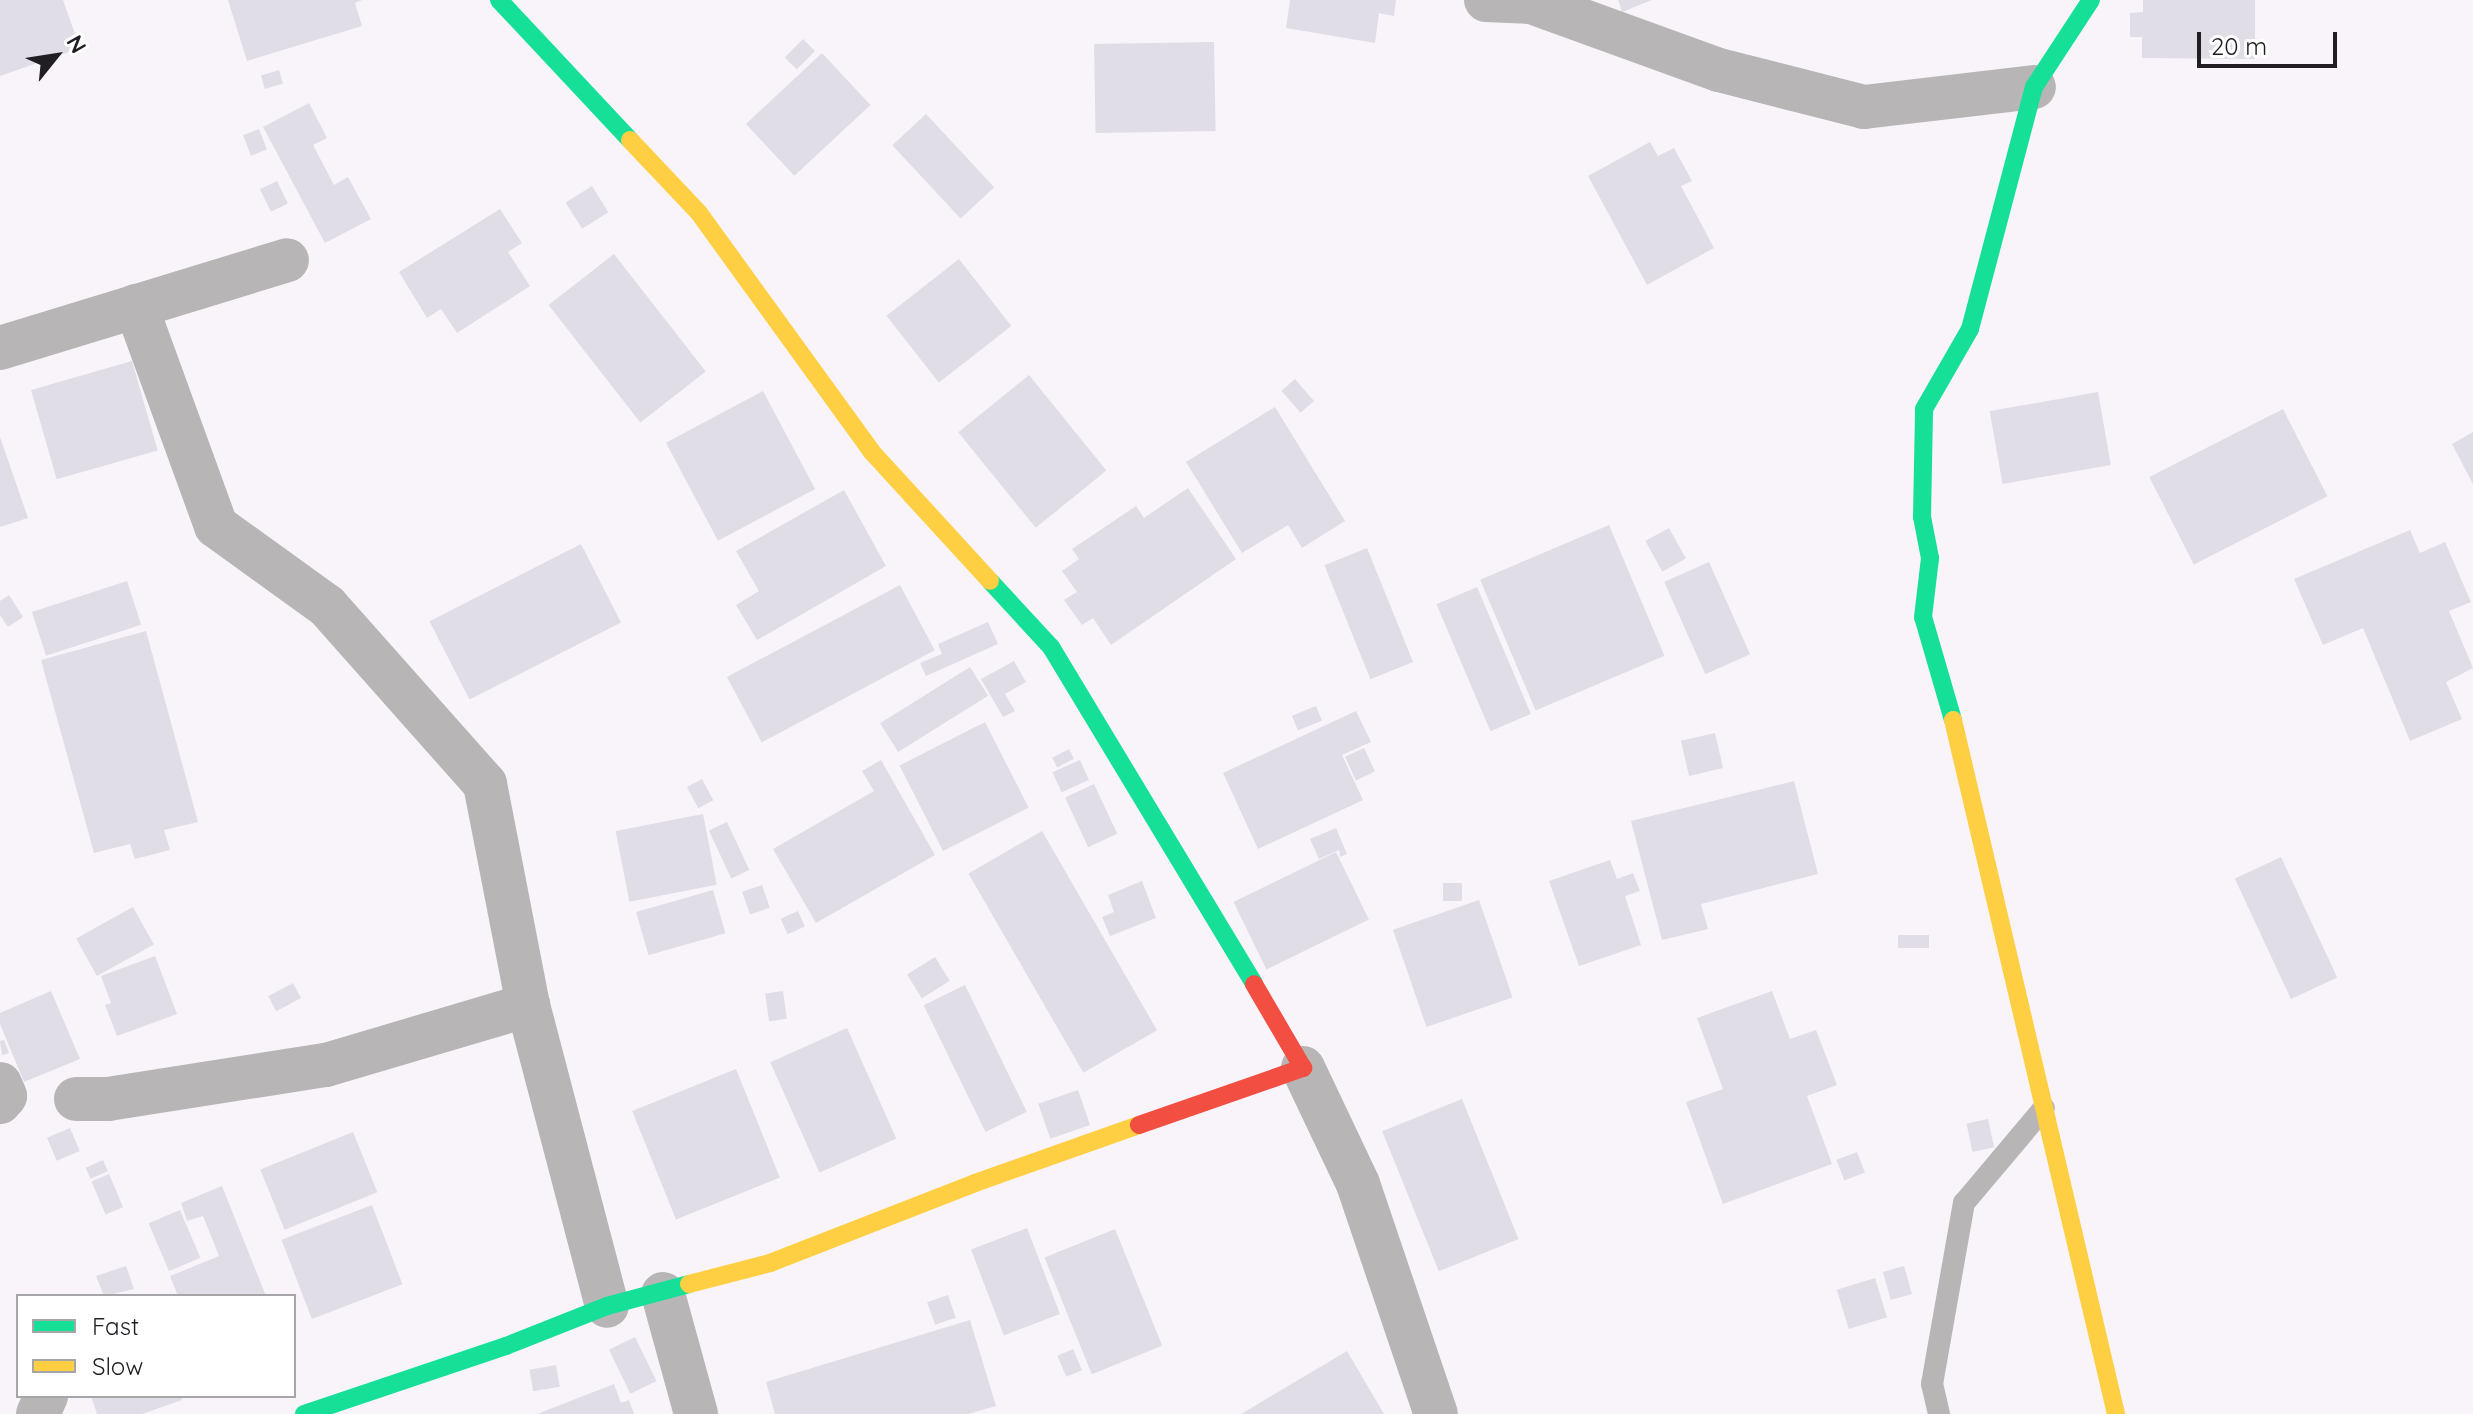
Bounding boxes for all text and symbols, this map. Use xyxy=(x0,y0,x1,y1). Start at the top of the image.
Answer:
north arrow xyxy=(16,16,96,96)
scale bar xyxy=(2201,16,2341,66)
text: N xyxy=(61,30,93,58)
text: 20 m xyxy=(2211,31,2267,61)
legend xyxy=(16,1294,296,1398)
text: Fast xyxy=(92,1311,139,1341)
text: Slow xyxy=(92,1351,143,1381)

